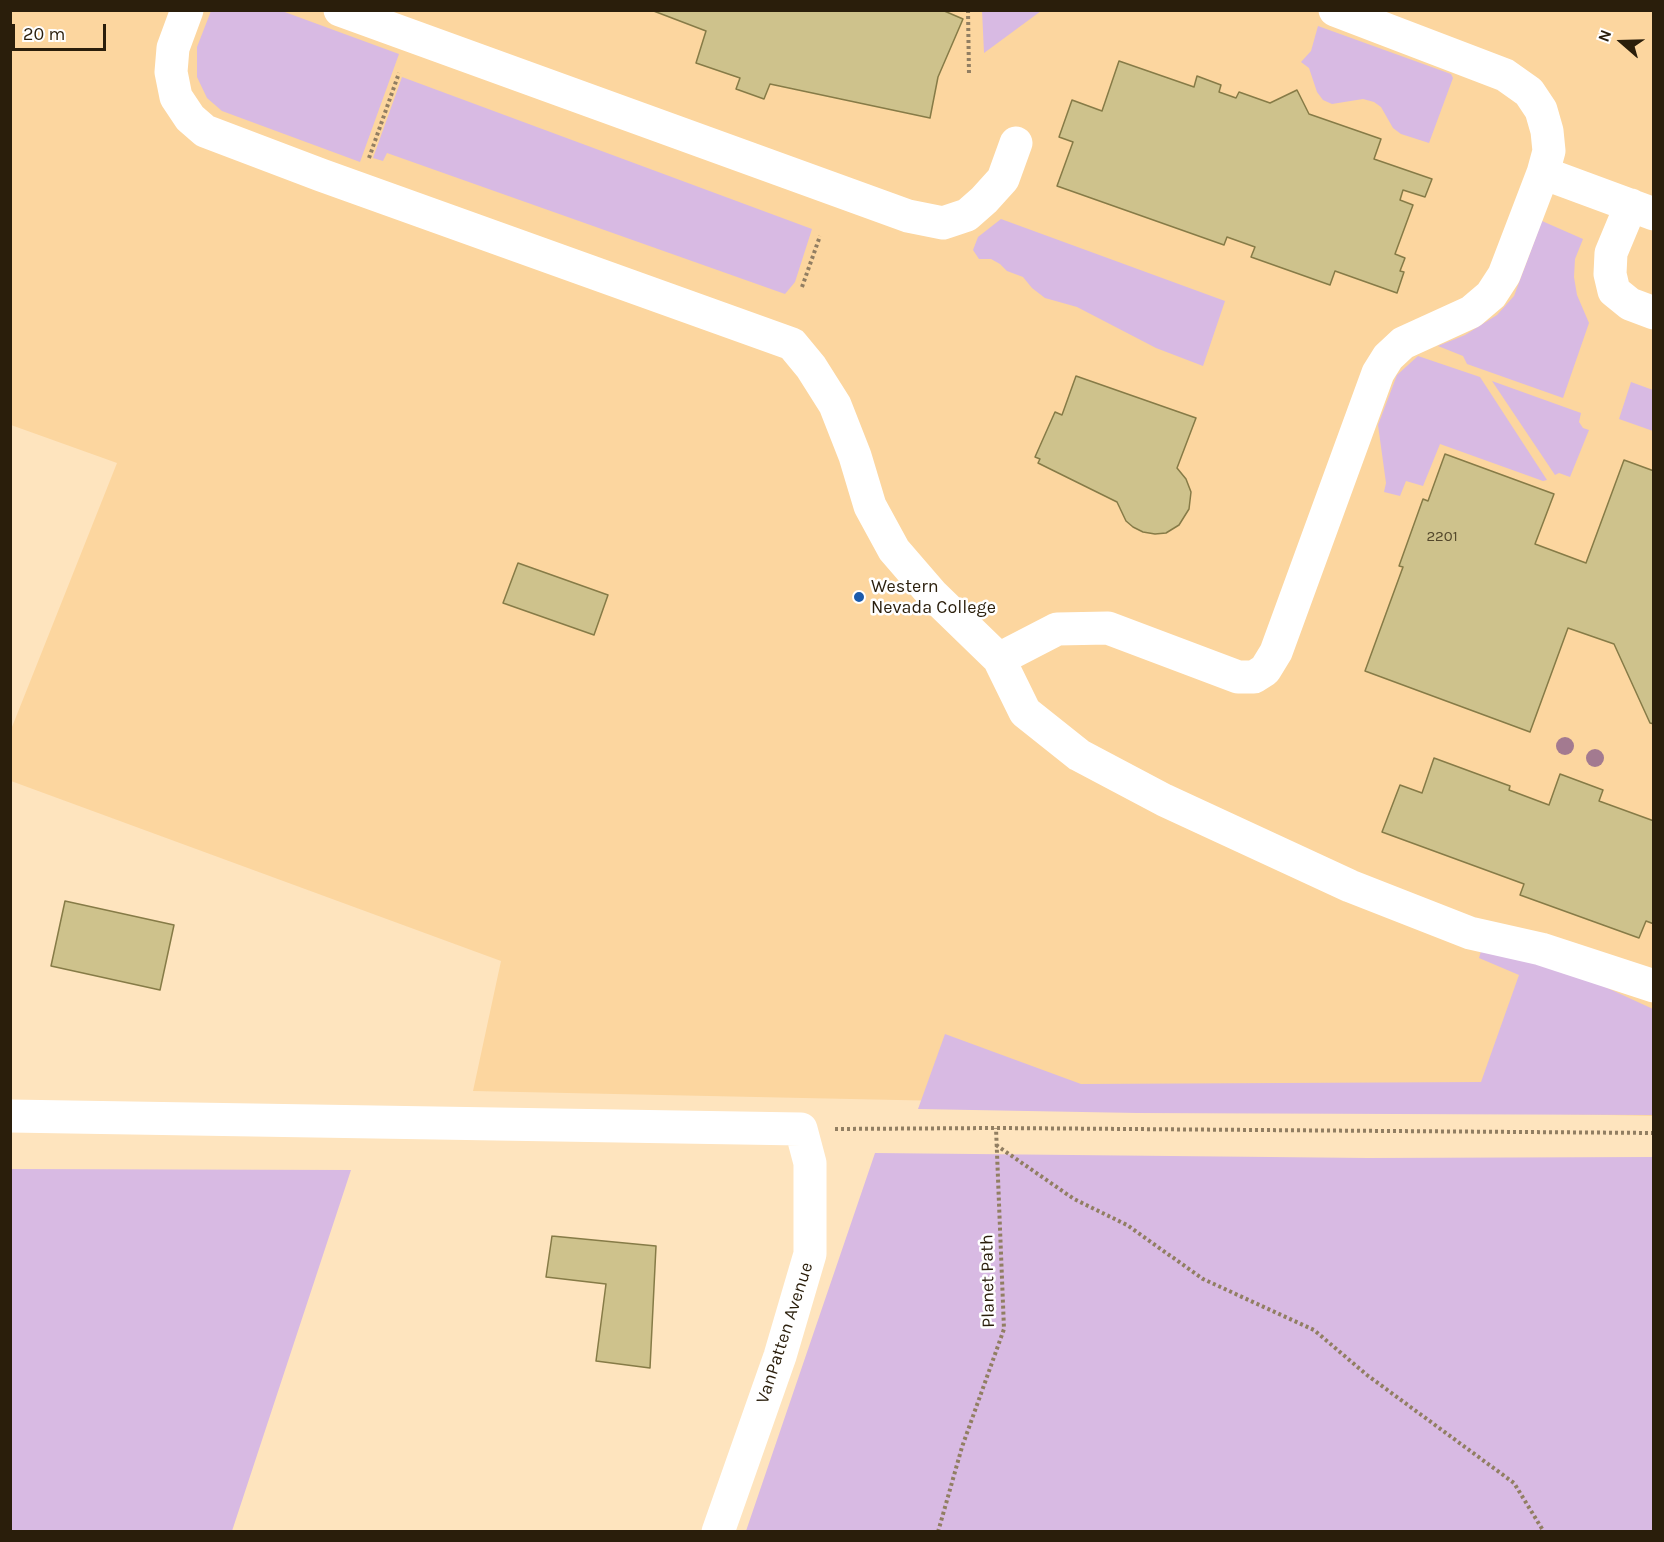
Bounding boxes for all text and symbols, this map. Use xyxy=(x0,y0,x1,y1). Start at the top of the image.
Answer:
scale bar xyxy=(15,12,110,50)
north arrow xyxy=(1592,12,1652,72)
text: 20 m xyxy=(23,23,65,45)
text: N xyxy=(1594,27,1616,44)
house number: 2201 xyxy=(1426,528,1458,546)
place label: Western Nevada College xyxy=(871,576,996,618)
marker: Western Nevada College xyxy=(852,590,866,604)
street label: Planet Path xyxy=(976,1234,1000,1328)
street label: VanPatten Avenue xyxy=(752,1260,818,1406)

